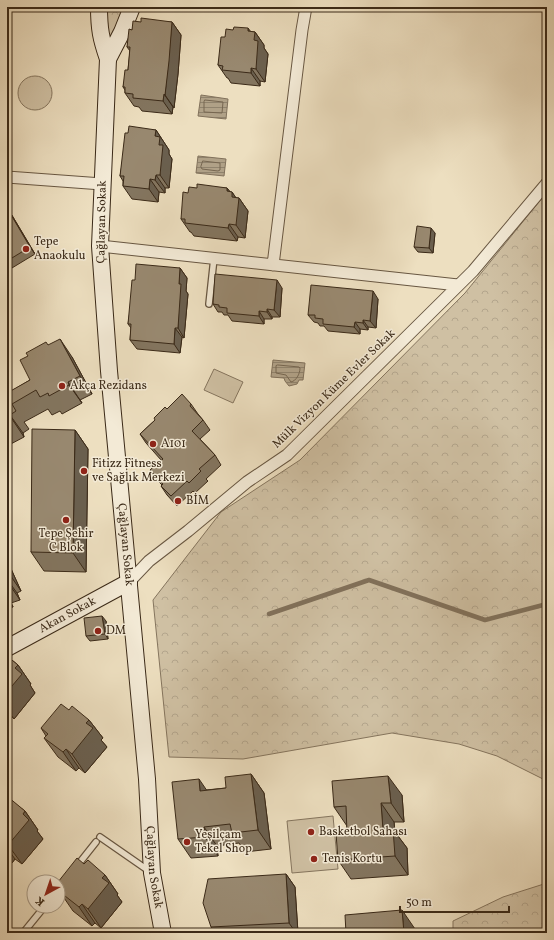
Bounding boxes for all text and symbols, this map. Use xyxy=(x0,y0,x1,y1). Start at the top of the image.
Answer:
street label: Çağlayan Sokak xyxy=(93,180,111,264)
place label: Tepe Anaokulu xyxy=(34,234,86,264)
marker: Tepe Anaokulu xyxy=(21,244,31,254)
street label: Mülk Vizyon Küme Evler Sokak xyxy=(269,326,399,452)
place label: Akça Rezidans xyxy=(70,378,147,394)
marker: Akça Rezidans xyxy=(57,381,67,391)
place label: A101 xyxy=(161,436,186,452)
marker: A101 xyxy=(148,439,158,449)
place label: Fitizz Fitness ve Sağlık Merkezi xyxy=(92,456,185,486)
marker: Fitizz Fitness ve Sağlık Merkezi xyxy=(79,466,89,476)
place label: BİM xyxy=(186,493,209,509)
marker: BİM xyxy=(173,496,183,506)
street label: Çağlayan Sokak xyxy=(113,502,137,587)
marker: Tepe Şehir C Blok xyxy=(61,515,71,525)
place label: Tepe Şehir C Blok xyxy=(39,526,93,556)
street label: Akan Sokak xyxy=(36,593,99,637)
place label: DM xyxy=(106,623,126,639)
marker: DM xyxy=(93,626,103,636)
place label: Basketbol Sahası xyxy=(319,824,408,840)
street label: Çağlayan Sokak xyxy=(142,826,166,910)
place label: Yeşilçam Tekel Shop xyxy=(195,827,252,857)
marker: Basketbol Sahası xyxy=(306,827,316,837)
marker: Yeşilçam Tekel Shop xyxy=(182,837,192,847)
place label: Tenis Kortu xyxy=(322,851,382,867)
marker: Tenis Kortu xyxy=(309,854,319,864)
north arrow xyxy=(26,874,66,914)
scale bar xyxy=(400,888,509,914)
text: K xyxy=(33,892,48,909)
text: 50 m xyxy=(406,895,432,911)

